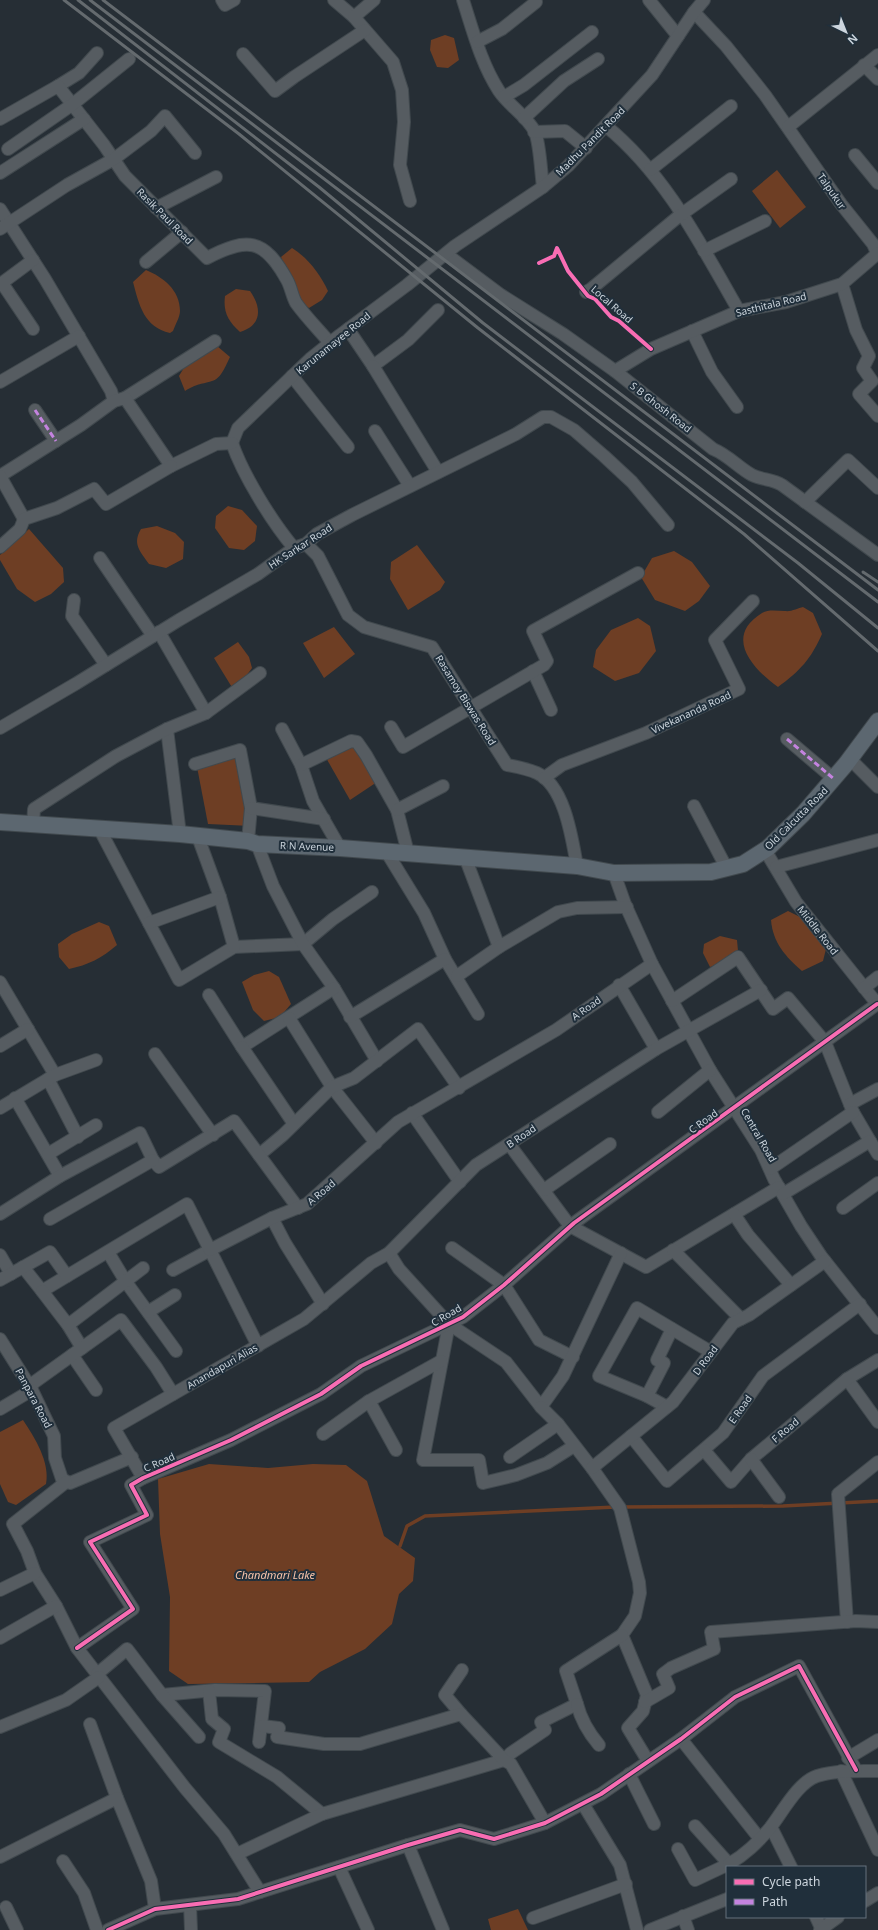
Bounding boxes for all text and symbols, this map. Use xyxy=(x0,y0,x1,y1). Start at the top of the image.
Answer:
north arrow xyxy=(826,12,866,52)
text: N xyxy=(845,31,862,48)
street label: Madhu Pandit Road xyxy=(552,103,628,179)
street label: Talpukur xyxy=(815,170,849,212)
street label: Rasik Paul Road xyxy=(134,185,196,247)
street label: Local Road xyxy=(588,282,636,326)
street label: Sasthitala Road xyxy=(734,288,808,320)
street label: Karunamayee Road xyxy=(293,309,373,377)
street label: S B Ghosh Road xyxy=(627,379,695,435)
street label: HK Sarkar Road xyxy=(266,520,334,572)
street label: Rasamoy Biswas Road xyxy=(433,652,499,748)
street label: Vivekananda Road xyxy=(649,687,733,737)
street label: Old Calcutta Road xyxy=(761,783,831,853)
street label: R N Avenue xyxy=(280,838,335,854)
street label: Middle Road xyxy=(794,903,842,957)
street label: A Road xyxy=(568,993,604,1023)
street label: Central Road xyxy=(738,1105,780,1165)
street label: C Road xyxy=(686,1106,720,1136)
street label: B Road xyxy=(503,1121,539,1151)
street label: A Road xyxy=(304,1176,338,1208)
street label: C Road xyxy=(428,1301,464,1329)
street label: Anandapuri Alias xyxy=(184,1340,260,1392)
street label: D Road xyxy=(689,1342,721,1378)
street label: Panpara Road xyxy=(12,1366,56,1430)
street label: E Road xyxy=(725,1392,755,1426)
street label: F Road xyxy=(768,1414,802,1446)
street label: C Road xyxy=(141,1449,177,1475)
water label: Chandmari Lake xyxy=(235,1567,315,1582)
legend xyxy=(726,1866,866,1918)
text: Cycle path xyxy=(762,1873,820,1890)
text: Path xyxy=(762,1893,788,1910)

